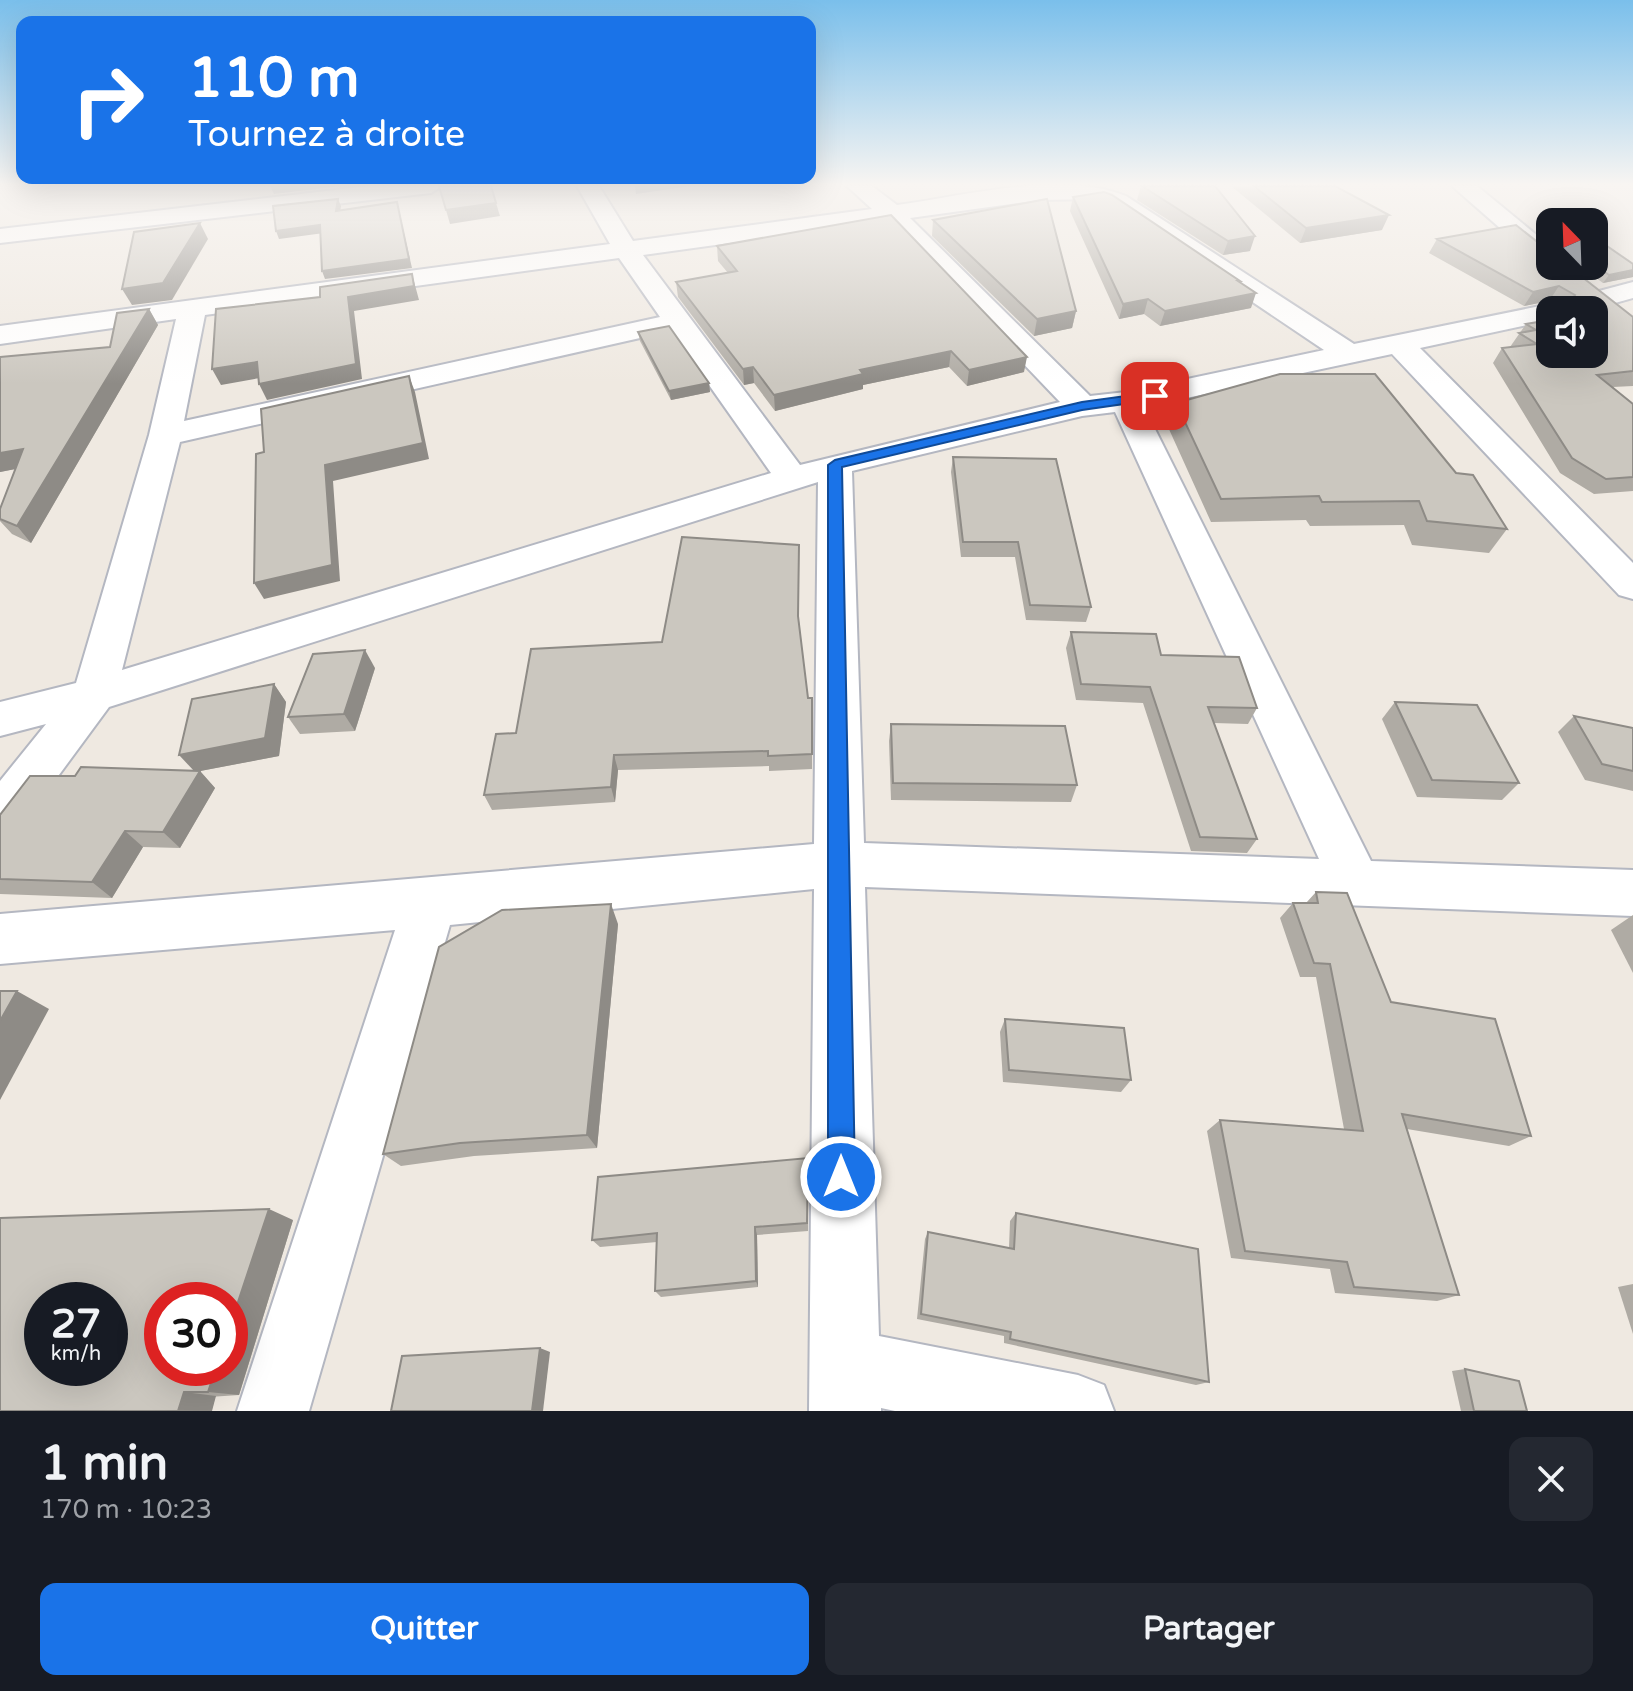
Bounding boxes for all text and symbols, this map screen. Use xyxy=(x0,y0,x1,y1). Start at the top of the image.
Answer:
text: 110 m xyxy=(188,45,359,112)
icon: right xyxy=(56,48,160,152)
text: Tournez à droite xyxy=(188,113,465,156)
north arrow xyxy=(1536,208,1608,280)
map controls xyxy=(1536,208,1608,368)
button: sound xyxy=(1536,296,1608,368)
pin xyxy=(1121,362,1189,430)
icon: arrive xyxy=(1133,374,1177,418)
position arrow xyxy=(799,1135,883,1219)
speed limit sign: 30 xyxy=(144,1282,248,1386)
text: 27 xyxy=(51,1300,101,1348)
text: km/h xyxy=(51,1342,101,1366)
text: 1 min xyxy=(40,1435,168,1493)
button: close xyxy=(1509,1437,1593,1521)
text: 170 m · 10:23 xyxy=(40,1494,212,1525)
button: Quitter xyxy=(40,1583,809,1675)
button: Partager xyxy=(825,1583,1593,1675)

